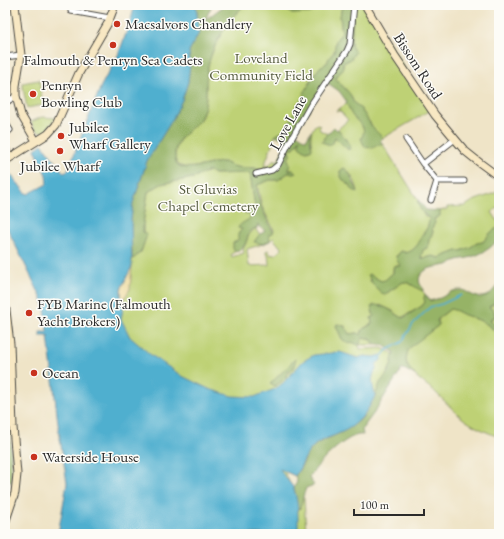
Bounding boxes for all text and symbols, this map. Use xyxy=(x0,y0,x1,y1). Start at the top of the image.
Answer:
place label: Macsalvors Chandlery xyxy=(125,14,253,33)
marker: Macsalvors Chandlery xyxy=(112,19,122,29)
street label: Bissom Road xyxy=(390,29,447,103)
marker: Falmouth & Penryn Sea Cadets xyxy=(108,40,118,50)
park label: Loveland Community Field xyxy=(209,48,313,84)
place label: Falmouth & Penryn Sea Cadets xyxy=(24,50,203,69)
place label: Penryn Bowling Club xyxy=(41,75,122,111)
marker: Penryn Bowling Club xyxy=(28,89,38,99)
street label: Love Lane xyxy=(265,92,310,153)
place label: Jubilee Wharf Gallery xyxy=(67,117,151,153)
marker: Jubilee Wharf Gallery xyxy=(56,131,66,141)
marker: Jubilee Wharf xyxy=(55,146,65,156)
place label: Jubilee Wharf xyxy=(18,156,102,175)
park label: St Gluvias Chapel Cemetery xyxy=(158,179,259,215)
place label: FYB Marine (Falmouth Yacht Brokers) xyxy=(37,294,171,330)
marker: FYB Marine (Falmouth Yacht Brokers) xyxy=(24,308,34,318)
place label: Ocean xyxy=(42,363,79,382)
marker: Ocean xyxy=(29,368,39,378)
place label: Waterside House xyxy=(42,447,139,466)
marker: Waterside House xyxy=(29,452,39,462)
scale bar xyxy=(354,491,424,517)
text: 100 m xyxy=(360,497,390,513)

